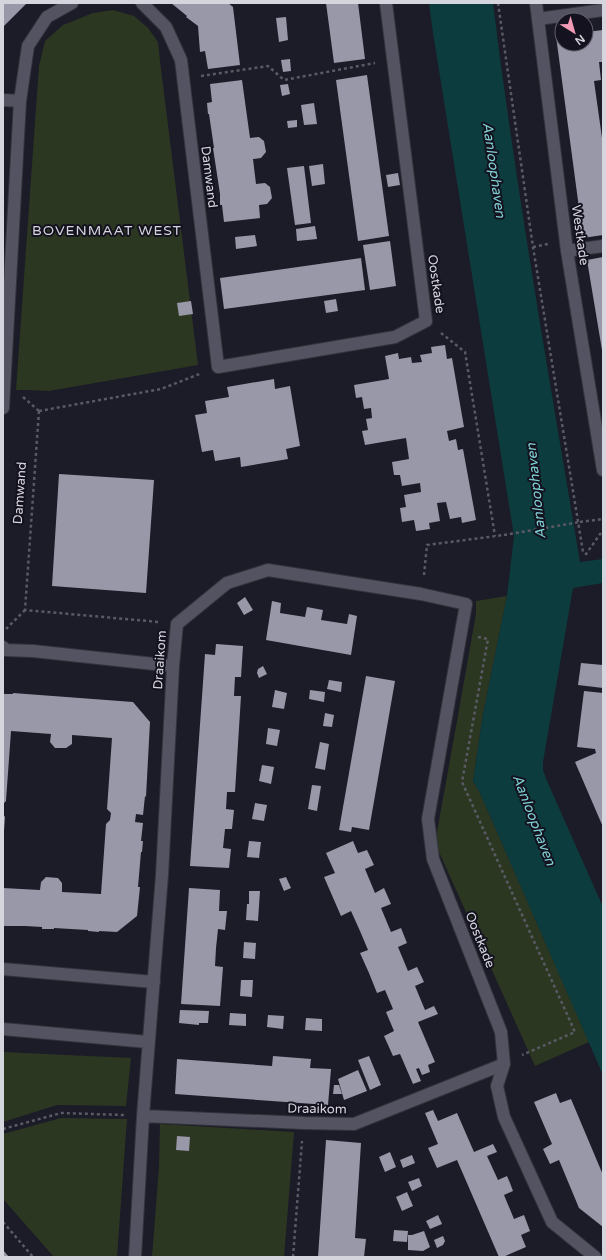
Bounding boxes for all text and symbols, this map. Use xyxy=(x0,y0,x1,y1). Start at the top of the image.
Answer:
north arrow xyxy=(554,12,594,52)
text: N xyxy=(572,32,587,47)
water label: Aanloophaven xyxy=(479,121,509,219)
street label: Damwand xyxy=(197,145,221,209)
street label: Westkade xyxy=(568,204,592,266)
district label: BOVENMAAT WEST xyxy=(32,222,182,239)
street label: Oostkade xyxy=(424,254,448,314)
water label: Aanloophaven xyxy=(522,442,549,540)
street label: Damwand xyxy=(10,461,30,525)
street label: Draaikom xyxy=(150,630,170,690)
water label: Aanloophaven xyxy=(509,772,559,868)
street label: Oostkade xyxy=(461,910,499,970)
street label: Draaikom xyxy=(287,1100,347,1118)

